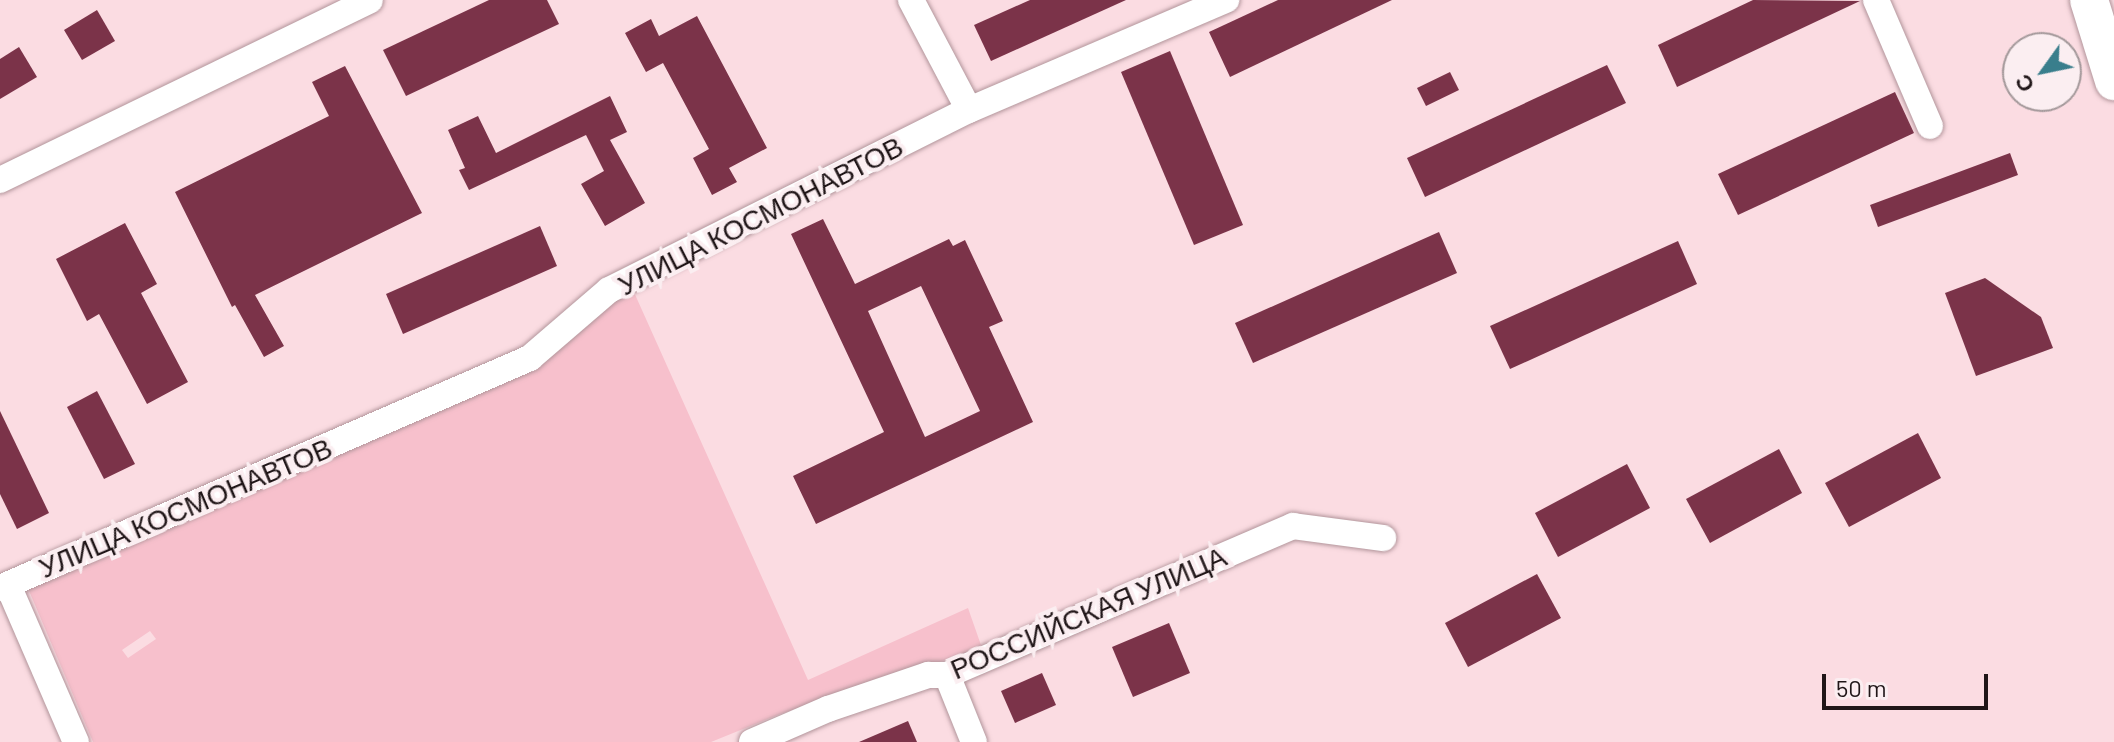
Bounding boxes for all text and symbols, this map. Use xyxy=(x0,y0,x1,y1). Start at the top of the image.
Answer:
north arrow xyxy=(2002,32,2082,112)
text: С xyxy=(2008,70,2039,98)
street label: УЛИЦА КОСМОНАВТОВ xyxy=(612,128,908,302)
street label: УЛИЦА КОСМОНАВТОВ xyxy=(33,430,337,584)
street label: РОССИЙСКАЯ УЛИЦА xyxy=(945,539,1231,685)
scale bar xyxy=(1826,658,1992,708)
text: 50 m xyxy=(1836,673,1887,702)

